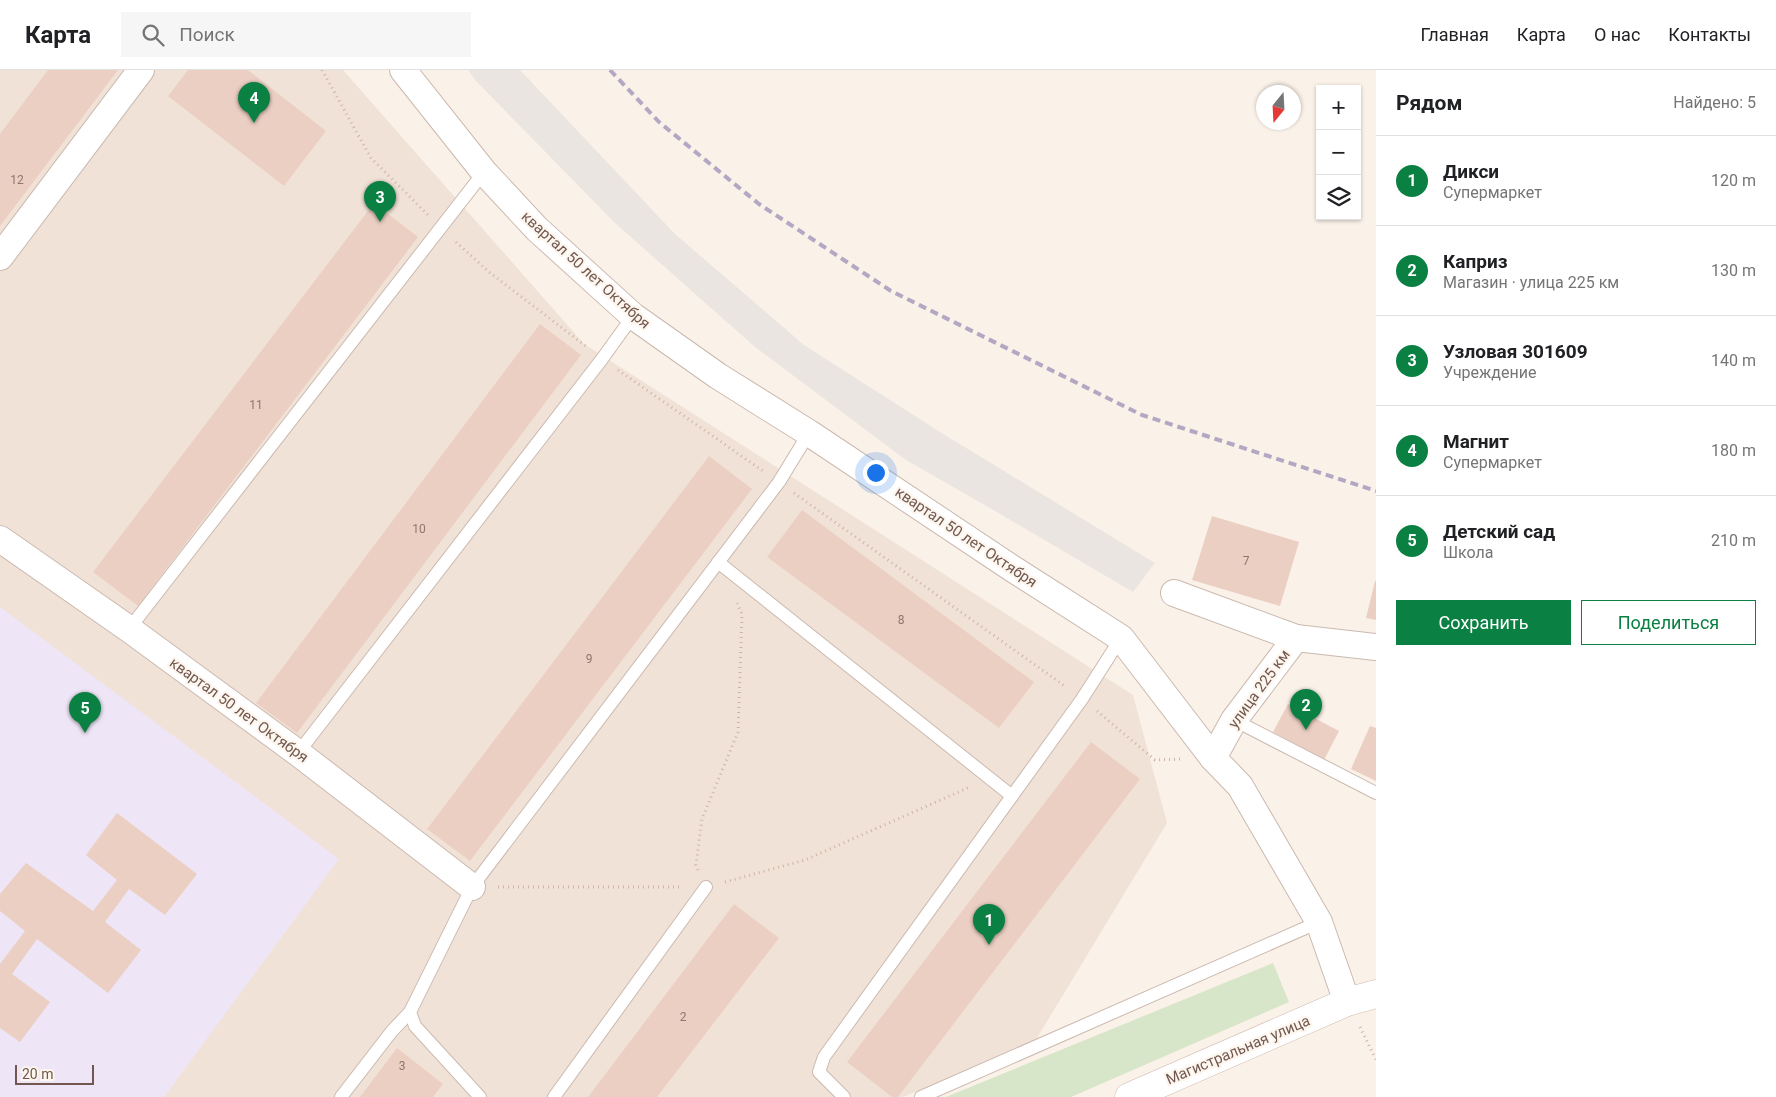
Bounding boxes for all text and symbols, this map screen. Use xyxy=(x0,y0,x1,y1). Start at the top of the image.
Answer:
search box xyxy=(121,12,471,57)
text: Карта xyxy=(25,21,91,49)
icon: search xyxy=(139,21,167,49)
text: Поиск xyxy=(179,23,235,46)
text: Главная xyxy=(1420,24,1489,45)
text: Карта xyxy=(1517,24,1566,45)
text: О нас xyxy=(1594,24,1640,45)
text: Контакты xyxy=(1668,24,1751,45)
pin: 4 xyxy=(238,82,270,123)
north arrow xyxy=(1256,85,1301,130)
map controls xyxy=(1316,85,1361,220)
button: + xyxy=(1316,85,1361,130)
text: Рядом xyxy=(1396,91,1462,115)
text: Найдено: 5 xyxy=(1673,93,1756,112)
button: − xyxy=(1316,130,1361,175)
text: Дикси xyxy=(1443,160,1499,183)
text: 1 xyxy=(1407,171,1417,190)
text: 120 m xyxy=(1711,171,1756,190)
house number: 12 xyxy=(10,173,24,187)
button: layers xyxy=(1316,175,1361,220)
pin: 3 xyxy=(364,181,396,222)
text: Супермаркет xyxy=(1443,183,1542,202)
street label: квартал 50 лет Октября xyxy=(518,207,654,333)
text: Каприз xyxy=(1443,250,1507,273)
text: 2 xyxy=(1407,261,1417,280)
text: 130 m xyxy=(1711,261,1756,280)
text: Магазин · улица 225 км xyxy=(1443,273,1619,292)
text: Узловая 301609 xyxy=(1443,340,1588,363)
text: 3 xyxy=(1407,351,1417,370)
text: 140 m xyxy=(1711,351,1756,370)
text: Учреждение xyxy=(1443,363,1536,382)
house number: 11 xyxy=(249,398,263,412)
text: Магнит xyxy=(1443,430,1509,453)
text: 4 xyxy=(1407,441,1417,460)
text: 180 m xyxy=(1711,441,1756,460)
text: Супермаркет xyxy=(1443,453,1542,472)
your location xyxy=(863,460,889,486)
street label: квартал 50 лет Октября xyxy=(892,483,1040,591)
text: Детский сад xyxy=(1443,520,1555,543)
house number: 10 xyxy=(412,522,426,536)
text: 5 xyxy=(1407,531,1417,550)
text: 210 m xyxy=(1711,531,1756,550)
text: Школа xyxy=(1443,543,1494,562)
house number: 7 xyxy=(1243,554,1250,568)
button: Сохранить xyxy=(1396,600,1571,645)
button: Поделиться xyxy=(1581,600,1756,645)
house number: 8 xyxy=(898,613,905,627)
street label: улица 225 км xyxy=(1224,646,1294,732)
house number: 9 xyxy=(586,652,592,666)
street label: квартал 50 лет Октября xyxy=(166,654,312,766)
pin: 2 xyxy=(1290,689,1322,730)
pin: 5 xyxy=(69,692,101,733)
pin: 1 xyxy=(973,904,1005,945)
house number: 2 xyxy=(680,1010,687,1024)
street label: Магистральная улица xyxy=(1163,1012,1313,1088)
house number: 3 xyxy=(399,1059,405,1073)
scale bar xyxy=(15,1062,94,1085)
text: 20 m xyxy=(22,1066,54,1082)

